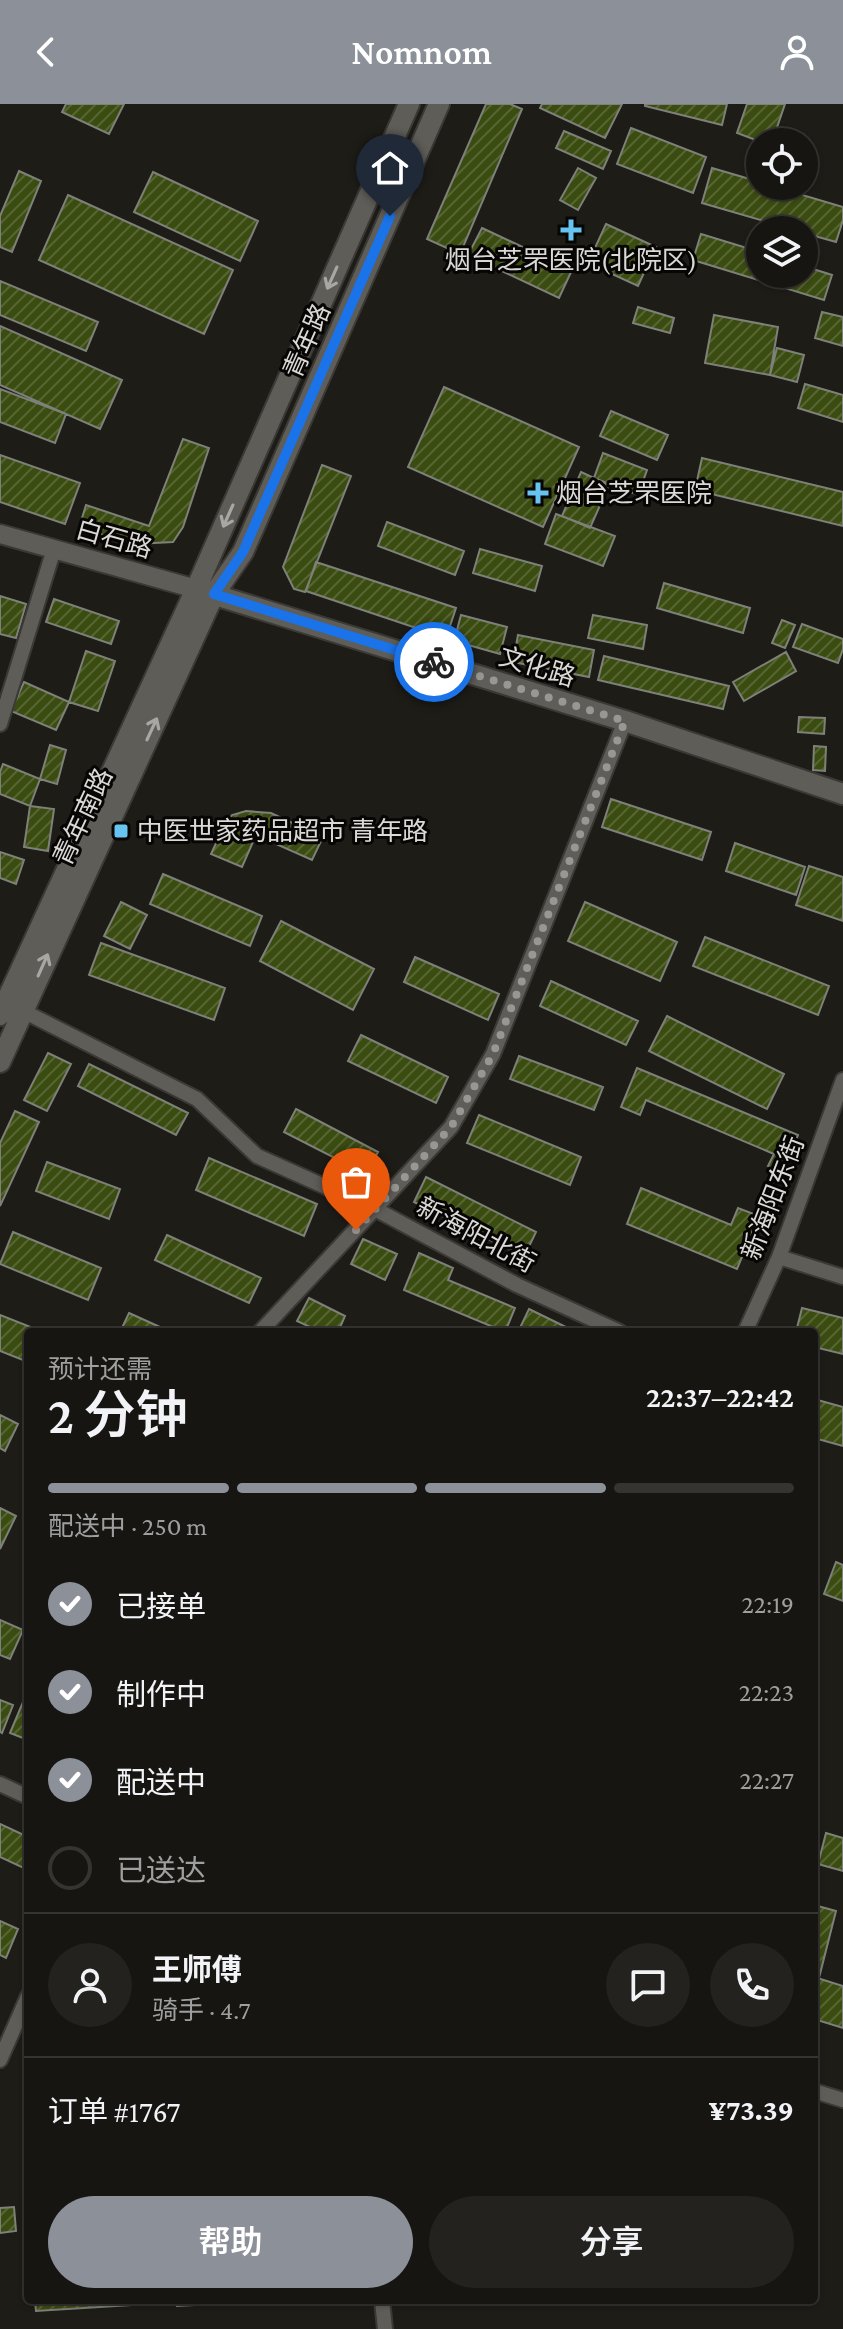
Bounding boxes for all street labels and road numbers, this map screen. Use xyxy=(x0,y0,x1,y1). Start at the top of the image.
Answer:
street label: 青年路 xyxy=(278,299,336,383)
street label: 白石路 xyxy=(73,514,155,564)
street label: 文化路 xyxy=(495,642,579,692)
street label: 青年南路 xyxy=(48,764,118,870)
street label: 新海阳东街 xyxy=(736,1132,810,1264)
street label: 新海阳北街 xyxy=(412,1192,540,1278)

